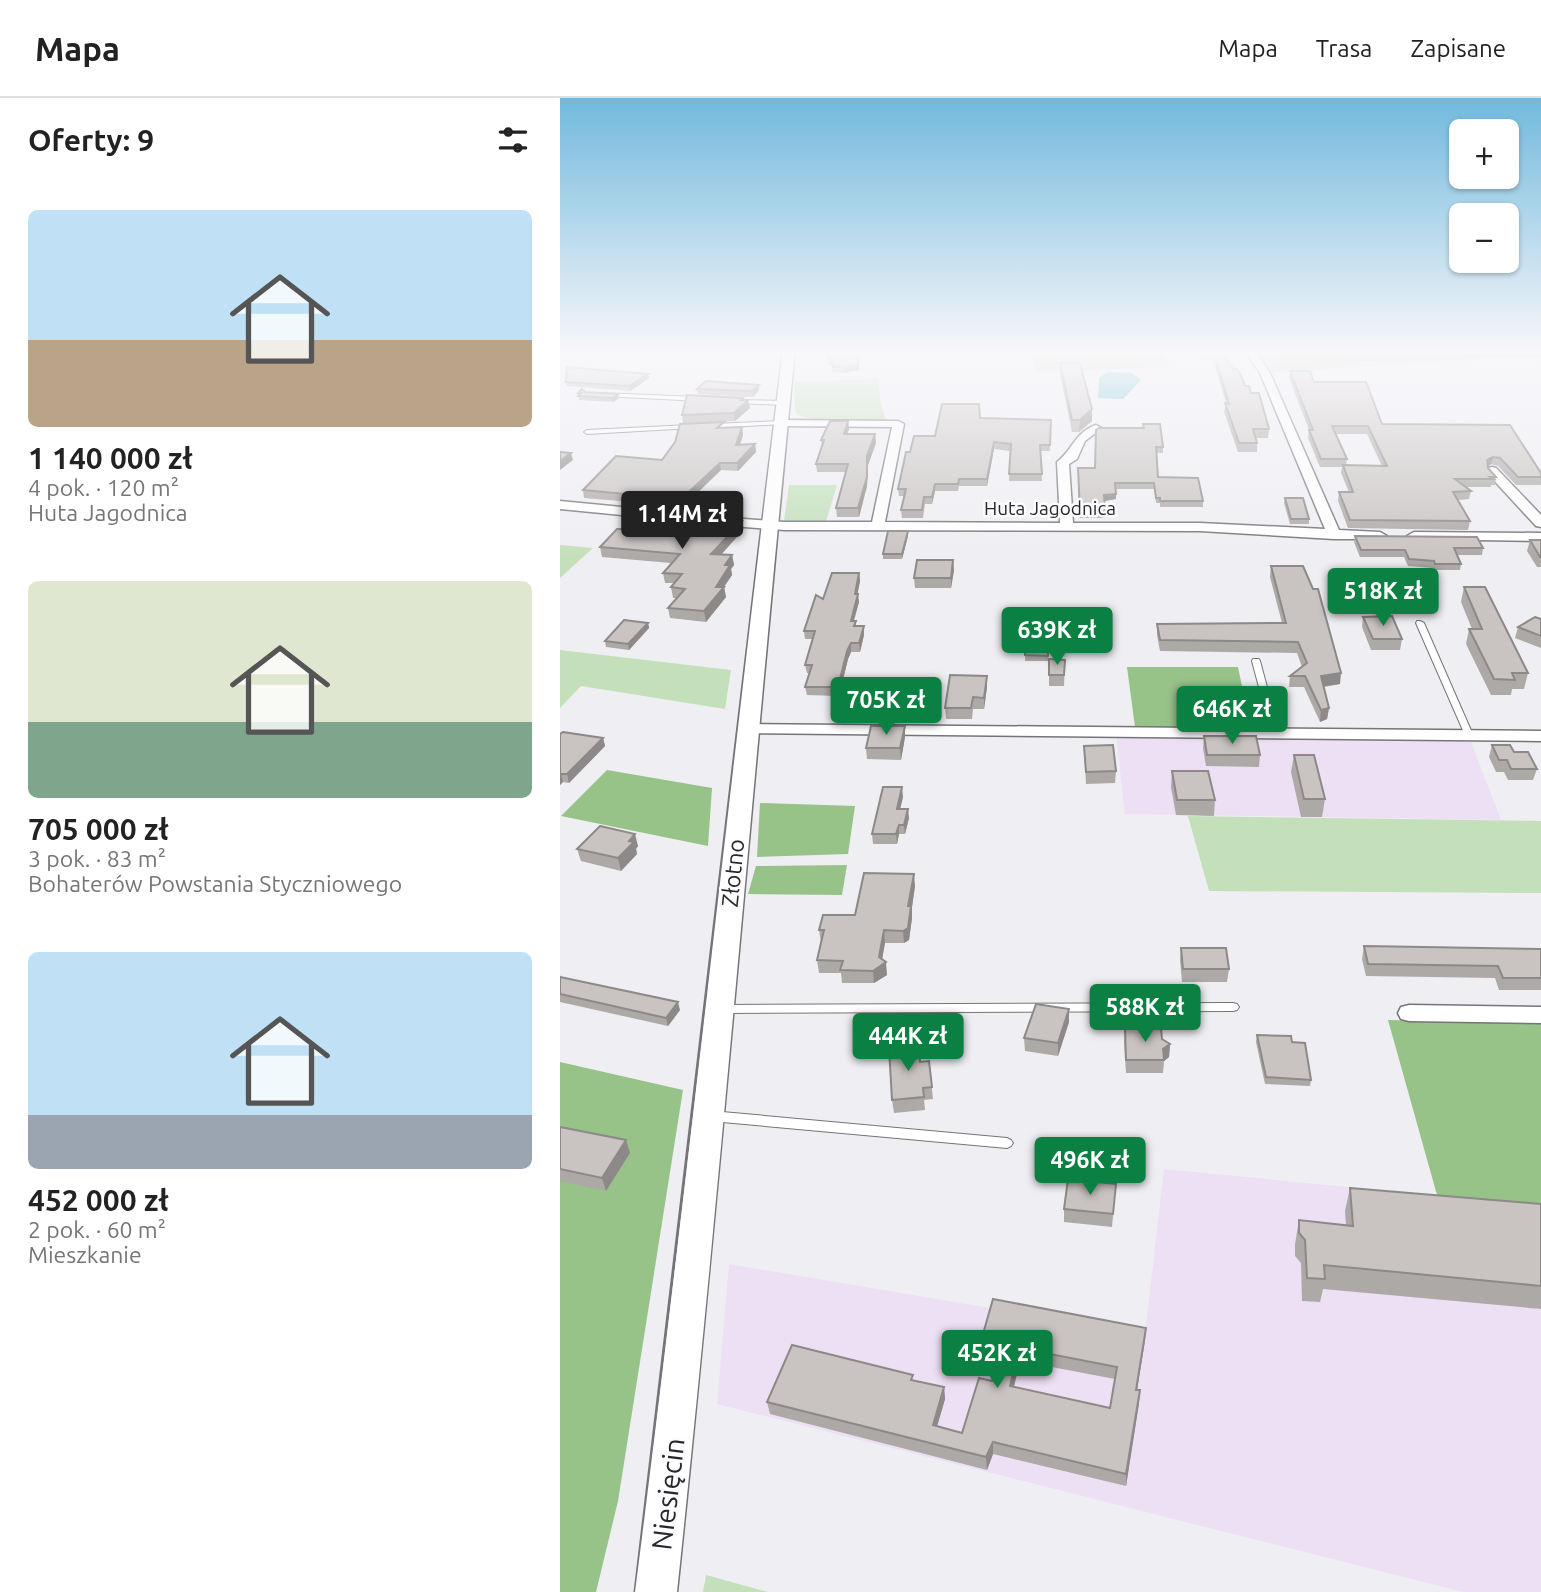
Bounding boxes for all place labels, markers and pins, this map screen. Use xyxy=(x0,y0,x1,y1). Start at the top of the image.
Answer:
pin: 1.14M zł xyxy=(610,491,754,551)
pin: 518K zł xyxy=(1318,568,1448,628)
pin: 639K zł xyxy=(992,608,1122,667)
pin: 705K zł xyxy=(821,678,951,737)
pin: 646K zł xyxy=(1167,686,1297,746)
pin: 588K zł xyxy=(1080,984,1210,1044)
pin: 444K zł xyxy=(843,1014,973,1073)
pin: 496K zł xyxy=(1025,1138,1155,1197)
pin: 452K zł xyxy=(932,1330,1062,1390)

